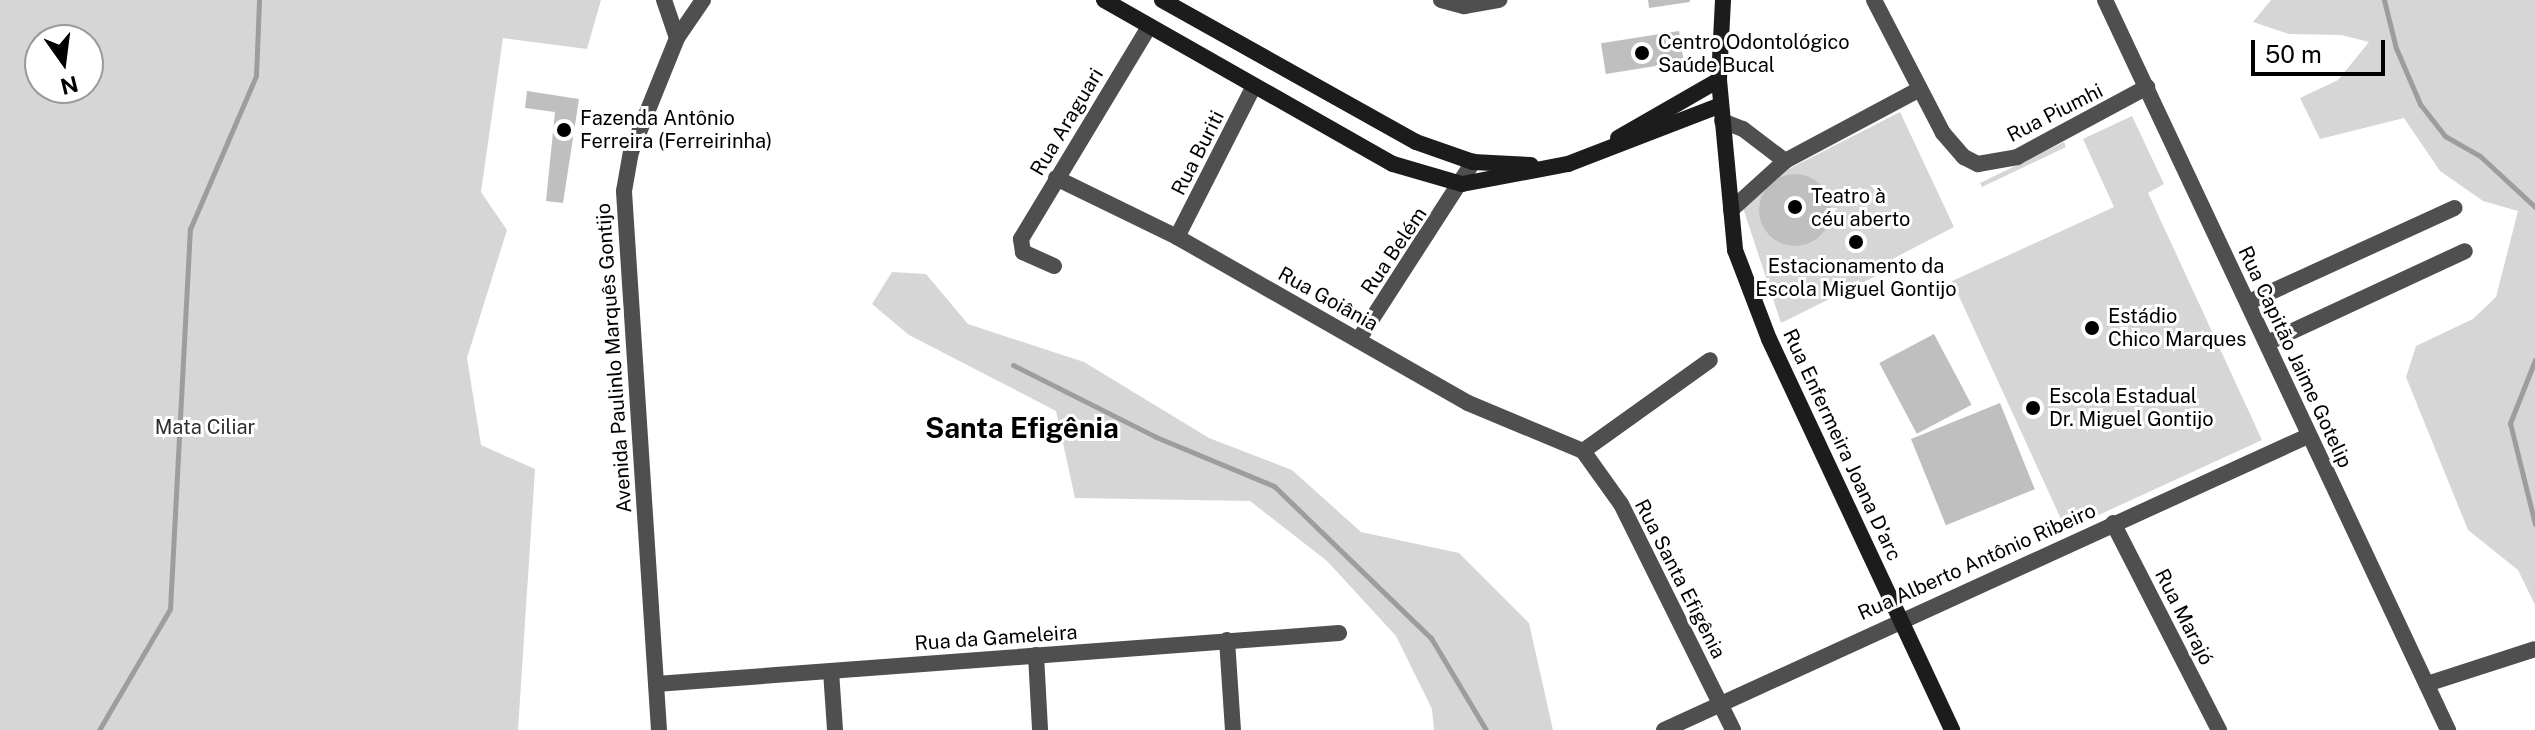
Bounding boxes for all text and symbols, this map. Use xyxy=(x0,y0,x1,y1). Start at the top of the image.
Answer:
north arrow xyxy=(24,24,104,104)
scale bar xyxy=(2255,24,2389,74)
place label: Centro Odontológico Saúde Bucal xyxy=(1658,30,1850,77)
text: 50 m xyxy=(2265,40,2322,68)
marker: Centro Odontológico Saúde Bucal xyxy=(1633,44,1651,62)
street label: Rua Araguari xyxy=(1026,64,1108,180)
text: N xyxy=(58,71,81,100)
street label: Rua Piumhi xyxy=(2003,79,2107,147)
place label: Fazenda Antônio Ferreira (Ferreirinha) xyxy=(580,106,772,153)
street label: Rua Buriti xyxy=(1167,107,1229,199)
marker: Fazenda Antônio Ferreira (Ferreirinha) xyxy=(555,121,573,139)
place label: Teatro à céu aberto xyxy=(1811,184,1910,231)
marker: Teatro à céu aberto xyxy=(1786,198,1804,216)
street label: Avenida Paulinlo Marquês Gontijo xyxy=(591,202,637,514)
street label: Rua Belém xyxy=(1356,203,1432,299)
marker: Estacionamento da Escola Miguel Gontijo xyxy=(1847,233,1865,251)
street label: Rua Capitão Jaime Gotelip xyxy=(2233,242,2357,472)
place label: Estacionamento da Escola Miguel Gontijo xyxy=(1755,254,1957,301)
street label: Rua Goiânia xyxy=(1274,262,1382,336)
place label: Estádio Chico Marques xyxy=(2108,304,2246,351)
marker: Estádio Chico Marques xyxy=(2083,319,2101,337)
street label: Rua Enfermeira Joana D'arc xyxy=(1778,325,1906,565)
place label: Escola Estadual Dr. Miguel Gontijo xyxy=(2049,384,2214,431)
marker: Escola Estadual Dr. Miguel Gontijo xyxy=(2024,399,2042,417)
district label: Santa Efigênia xyxy=(925,411,1119,445)
park label: Mata Ciliar xyxy=(155,415,255,439)
street label: Rua Santa Efigênia xyxy=(1629,495,1731,663)
street label: Rua Alberto Antônio Ribeiro xyxy=(1854,499,2100,625)
street label: Rua Marajó xyxy=(2150,565,2218,669)
street label: Rua da Gameleira xyxy=(914,620,1078,656)

